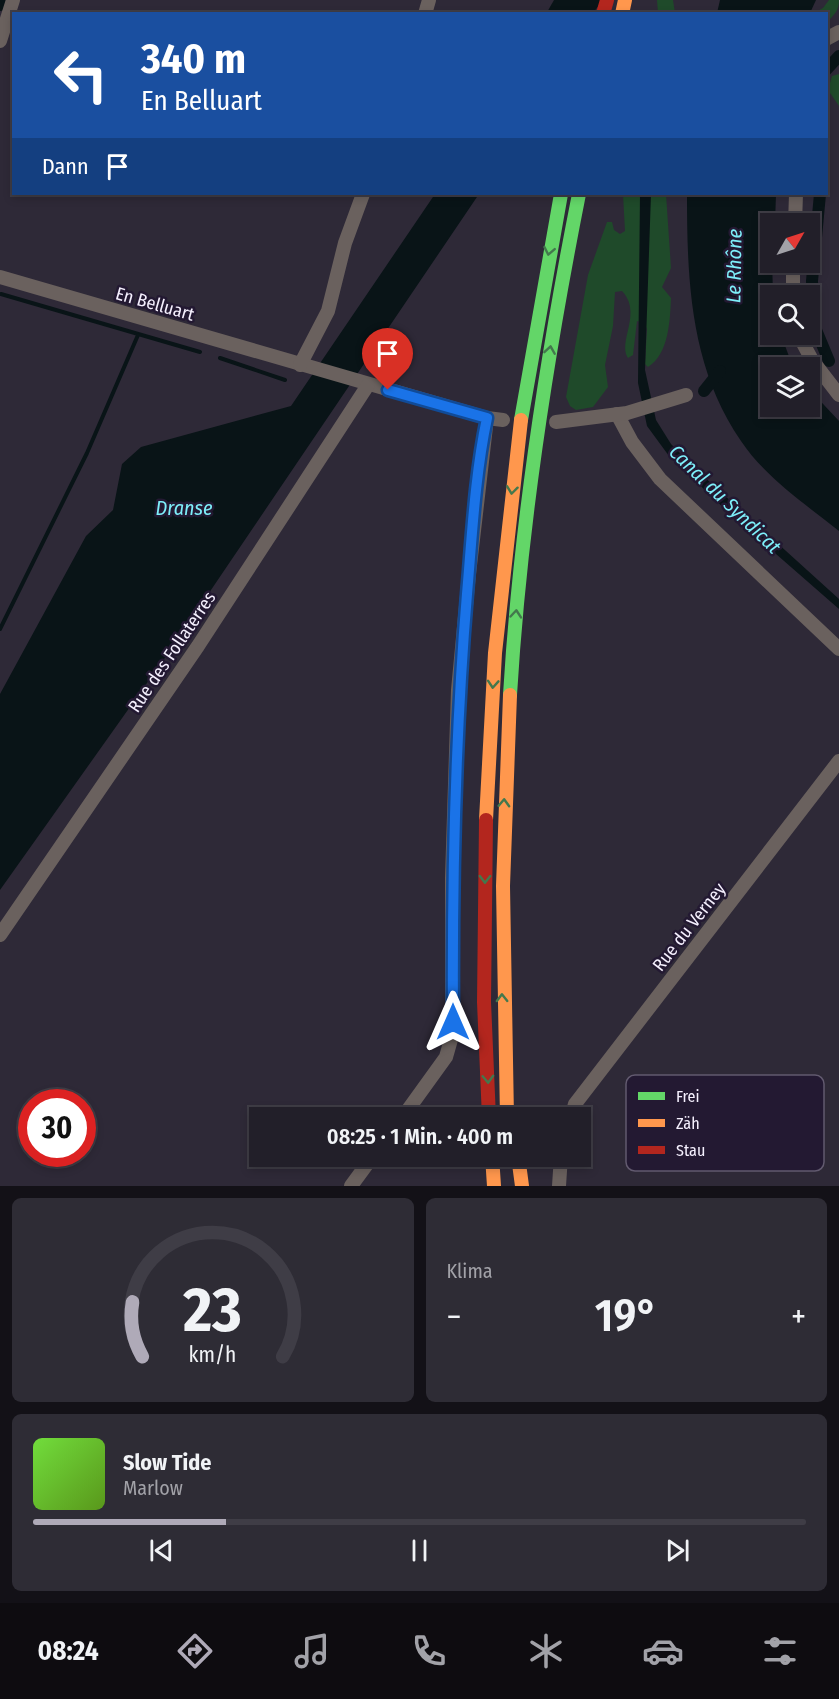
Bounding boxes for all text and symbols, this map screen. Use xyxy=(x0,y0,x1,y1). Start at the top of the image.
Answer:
text: 340 m xyxy=(141,34,246,84)
icon: left xyxy=(42,36,120,114)
text: En Belluart xyxy=(141,85,262,117)
icon: arrive xyxy=(101,150,134,183)
text: Dann xyxy=(42,153,89,180)
north arrow xyxy=(760,213,820,273)
map controls xyxy=(760,213,820,417)
water label: Le Rhône xyxy=(721,228,747,303)
one-way arrow xyxy=(543,246,556,256)
street label: En Belluart xyxy=(113,282,197,326)
button: search xyxy=(760,285,820,345)
pin xyxy=(362,328,413,390)
icon: arrive xyxy=(371,337,404,370)
one-way arrow xyxy=(543,346,555,355)
button: layers xyxy=(760,357,820,417)
water label: Canal du Syndicat xyxy=(664,440,786,559)
one-way arrow xyxy=(507,485,519,494)
water label: Dranse xyxy=(156,496,213,520)
street label: Rue des Follaterres xyxy=(123,587,221,717)
one-way arrow xyxy=(509,609,522,618)
one-way arrow xyxy=(487,679,500,688)
one-way arrow xyxy=(498,799,511,808)
one-way arrow xyxy=(479,874,491,883)
street label: Rue du Verney xyxy=(648,879,730,975)
position arrow xyxy=(421,990,485,1054)
one-way arrow xyxy=(496,993,509,1002)
one-way arrow xyxy=(481,1074,494,1083)
legend xyxy=(626,1075,824,1171)
text: Frei xyxy=(676,1087,700,1106)
speed limit sign: 30 xyxy=(18,1089,96,1167)
text: Zäh xyxy=(676,1114,700,1133)
text: 08:25 · 1 Min. · 400 m xyxy=(327,1123,513,1150)
text: Stau xyxy=(676,1141,705,1160)
text: Klima xyxy=(447,1259,493,1283)
text: 23 xyxy=(183,1273,242,1348)
text: 19° xyxy=(595,1289,658,1343)
text: − xyxy=(447,1297,461,1337)
text: + xyxy=(791,1297,806,1337)
text: km/h xyxy=(189,1342,237,1368)
text: Slow Tide xyxy=(123,1449,211,1476)
text: Marlow xyxy=(123,1476,183,1500)
icon: previous xyxy=(145,1534,178,1567)
icon: pause xyxy=(403,1534,436,1567)
icon: next xyxy=(661,1534,694,1567)
icon: directions xyxy=(174,1630,216,1672)
icon: music xyxy=(291,1630,333,1672)
icon: phone xyxy=(408,1630,450,1672)
icon: climate xyxy=(525,1630,567,1672)
icon: car xyxy=(642,1630,684,1672)
icon: filters xyxy=(759,1630,801,1672)
text: 08:24 xyxy=(38,1635,99,1667)

